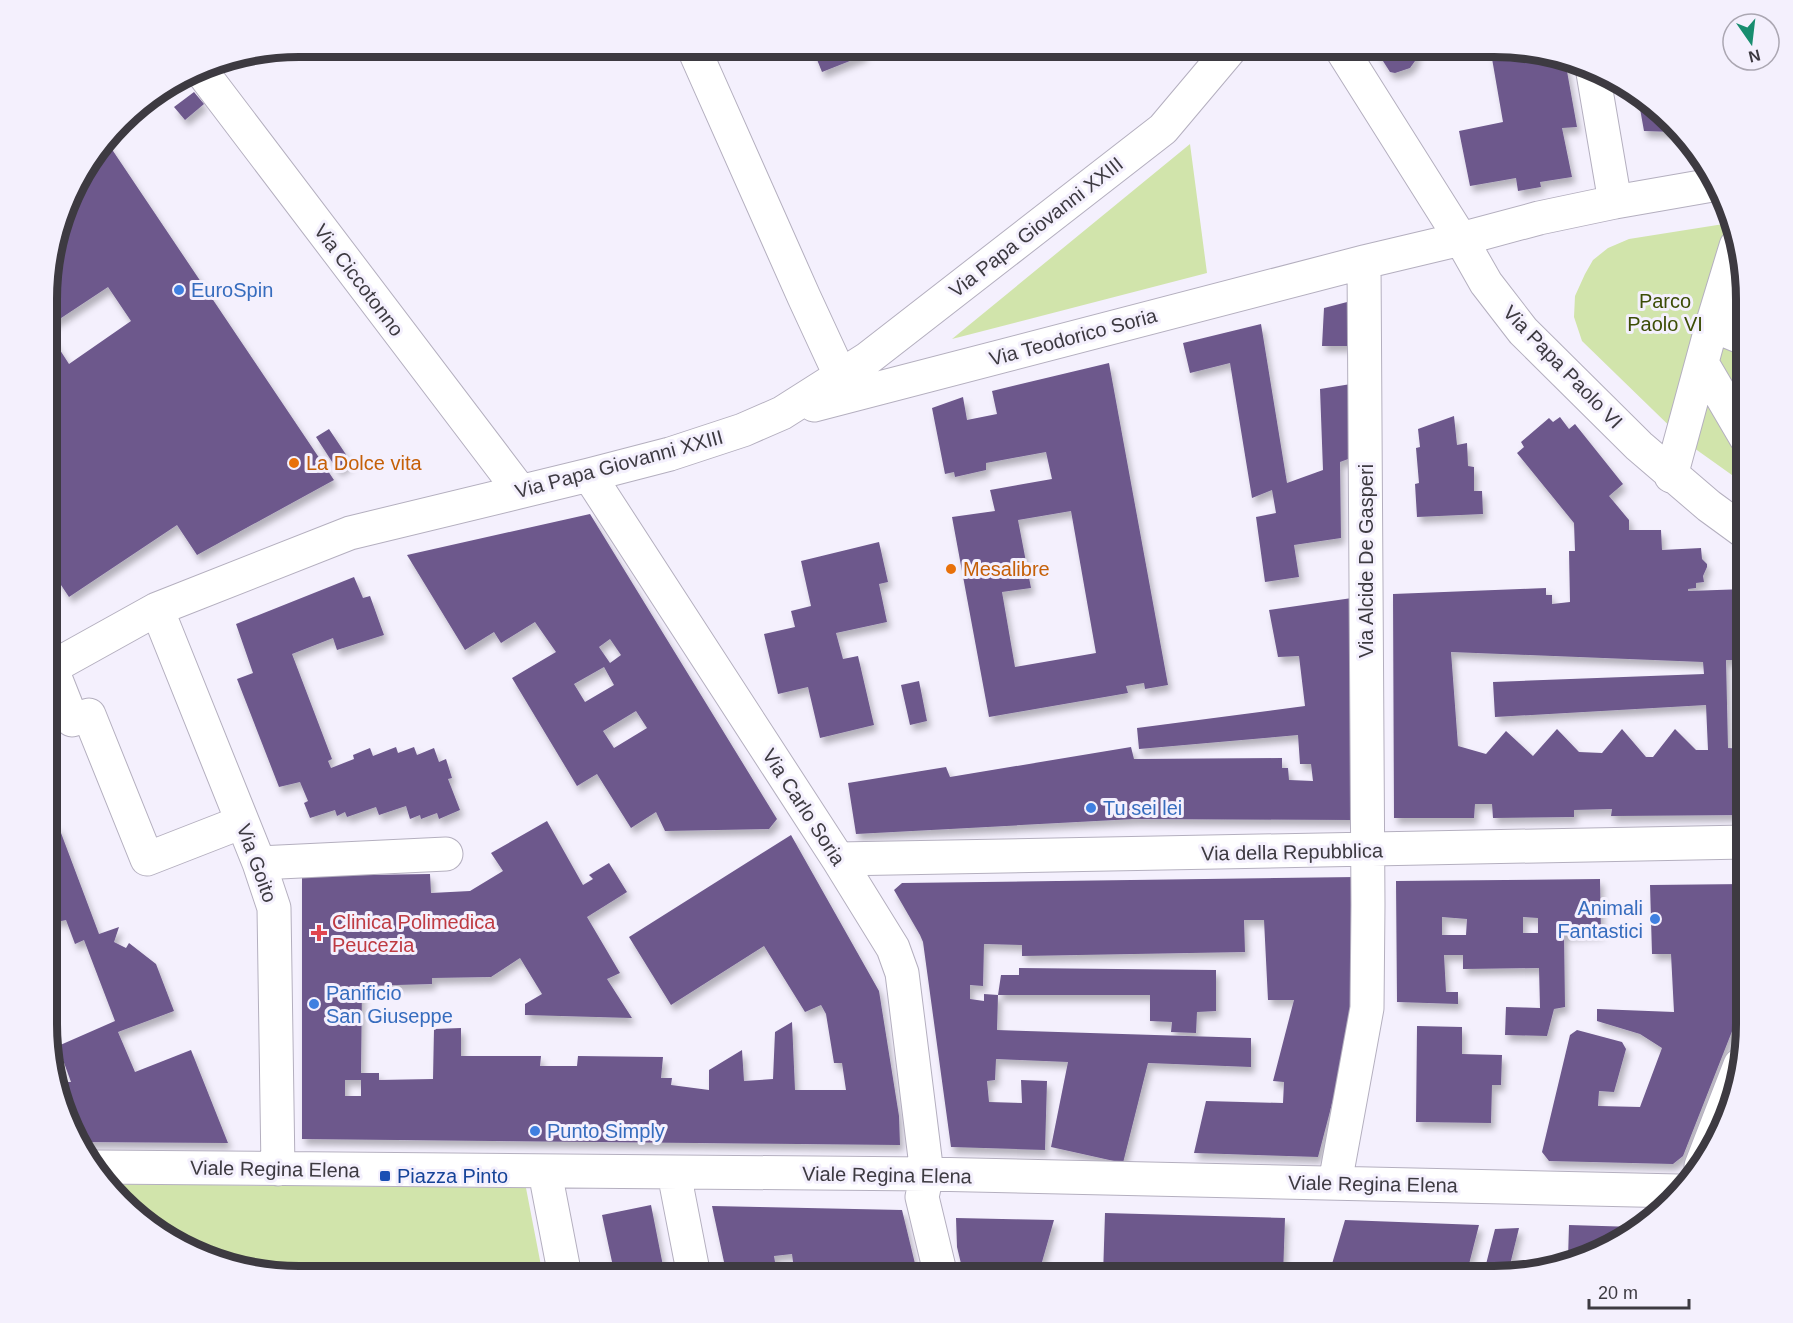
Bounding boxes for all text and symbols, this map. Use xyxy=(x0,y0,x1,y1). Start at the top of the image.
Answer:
north arrow xyxy=(1721,12,1781,72)
text: N xyxy=(1747,46,1762,66)
street label: Via Papa Giovanni XXIII xyxy=(945,152,1127,302)
street label: Via Ciccotonno xyxy=(310,220,408,340)
place label: EuroSpin xyxy=(191,279,273,301)
marker: EuroSpin xyxy=(172,283,186,297)
park label: Parco Paolo VI xyxy=(1627,290,1703,335)
street label: Via Papa Paolo VI xyxy=(1499,301,1627,433)
street label: Via Teodorico Soria xyxy=(987,304,1160,370)
street label: Via Papa Giovanni XXIII xyxy=(513,426,725,502)
place label: La Dolce vita xyxy=(306,452,422,474)
marker: La Dolce vita xyxy=(287,456,301,470)
street label: Via Alcide De Gasperi xyxy=(1355,464,1377,658)
place label: Mesalibre xyxy=(963,558,1050,580)
marker: Mesalibre xyxy=(944,562,958,576)
street label: Via Carlo Soria xyxy=(758,745,850,870)
place label: Tu sei lei xyxy=(1103,797,1182,819)
marker: Tu sei lei xyxy=(1084,801,1098,815)
street label: Via Goito xyxy=(233,821,281,905)
street label: Via della Repubblica xyxy=(1201,839,1384,865)
place label: Animali Fantastici xyxy=(1557,897,1643,942)
place label: Clinica Polimedica Peucezia xyxy=(332,911,496,956)
marker: Animali Fantastici xyxy=(1648,912,1662,926)
marker: Clinica Polimedica Peucezia xyxy=(310,924,328,942)
place label: Panificio San Giuseppe xyxy=(326,982,453,1027)
marker: Panificio San Giuseppe xyxy=(307,997,321,1011)
place label: Punto Simply xyxy=(547,1120,665,1142)
marker: Punto Simply xyxy=(528,1124,542,1138)
street label: Viale Regina Elena xyxy=(190,1157,361,1181)
street label: Viale Regina Elena xyxy=(802,1163,973,1187)
place label: Piazza Pinto xyxy=(397,1165,508,1187)
marker: Piazza Pinto xyxy=(378,1169,392,1183)
street label: Viale Regina Elena xyxy=(1288,1172,1459,1196)
scale bar xyxy=(1589,1272,1690,1310)
text: 20 m xyxy=(1598,1283,1638,1303)

